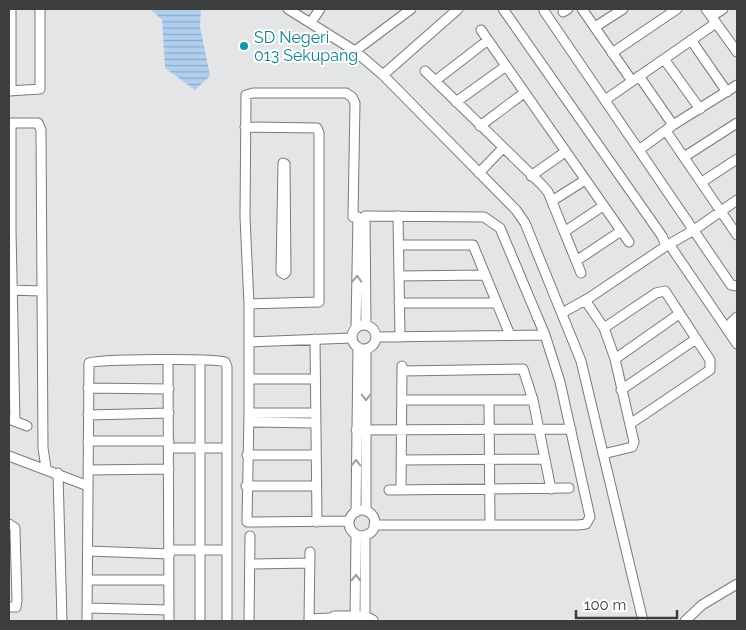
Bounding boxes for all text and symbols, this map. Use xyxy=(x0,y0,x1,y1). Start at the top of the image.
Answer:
place label: SD Negeri 013 Sekupang xyxy=(254,28,358,65)
marker: SD Negeri 013 Sekupang xyxy=(238,40,250,52)
one-way arrow xyxy=(352,274,362,282)
one-way arrow xyxy=(361,394,371,402)
one-way arrow xyxy=(351,459,361,466)
one-way arrow xyxy=(351,574,361,582)
scale bar xyxy=(576,588,677,620)
text: 100 m xyxy=(584,596,626,614)

